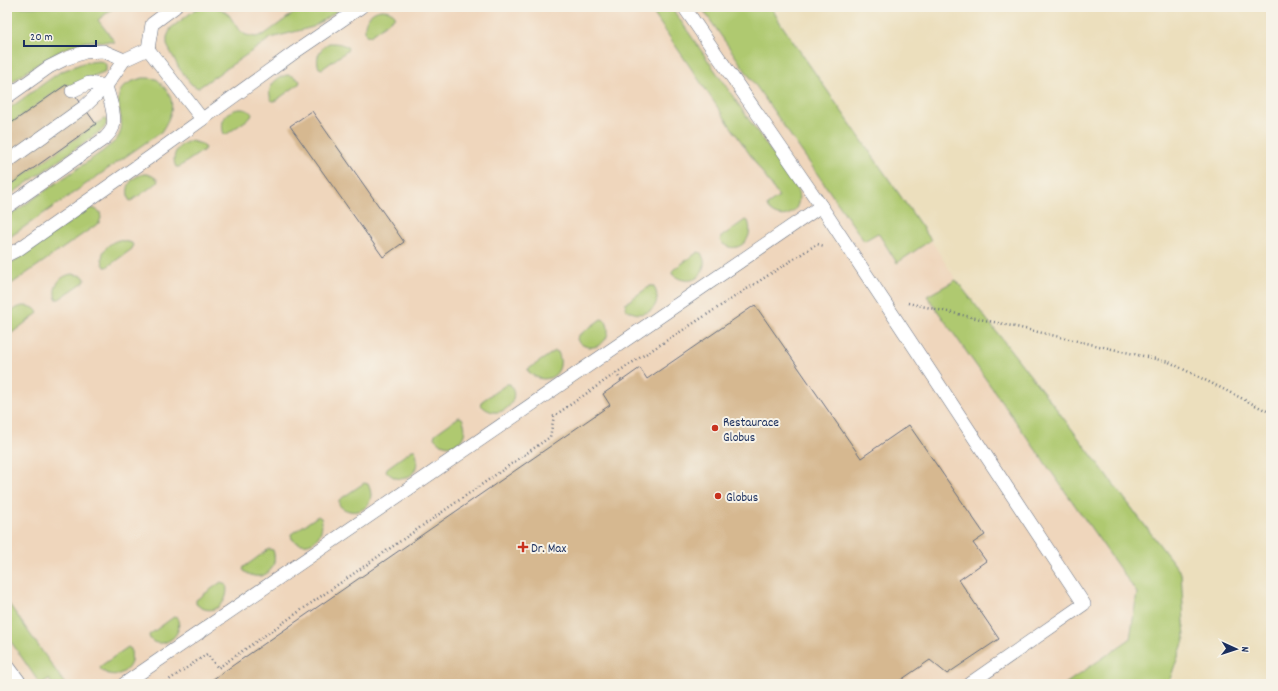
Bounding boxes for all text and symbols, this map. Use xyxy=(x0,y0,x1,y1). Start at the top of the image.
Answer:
scale bar xyxy=(24,22,96,48)
text: 20 m xyxy=(30,29,53,46)
place label: Restaurace Globus xyxy=(723,414,779,448)
marker: Restaurace Globus xyxy=(710,423,720,433)
place label: Globus xyxy=(726,489,758,508)
marker: Globus xyxy=(713,491,723,501)
place label: Dr. Max xyxy=(531,540,566,559)
marker: Dr. Max xyxy=(518,542,528,552)
north arrow xyxy=(1216,629,1256,669)
text: N xyxy=(1236,646,1252,653)

